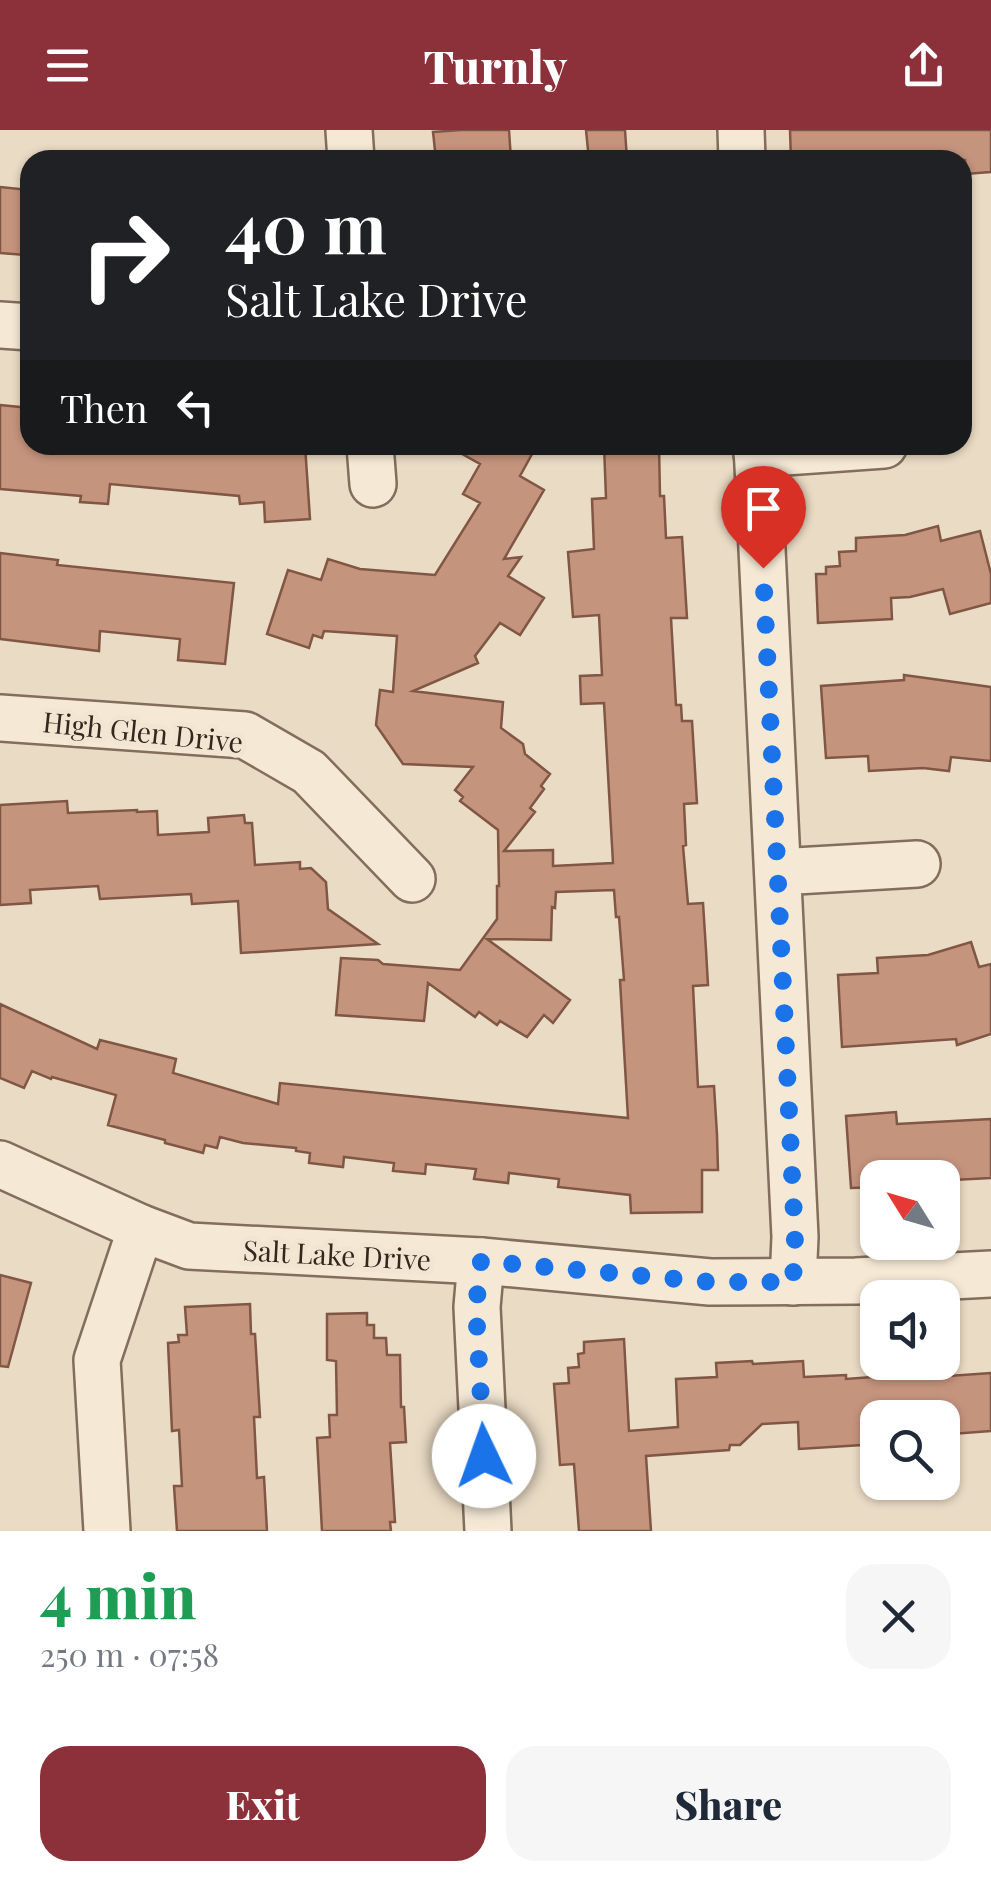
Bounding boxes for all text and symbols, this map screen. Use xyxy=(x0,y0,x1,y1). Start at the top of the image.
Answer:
text: Turnly xyxy=(424,35,567,95)
icon: menu xyxy=(40,38,95,93)
icon: share xyxy=(896,38,951,93)
text: 40 m xyxy=(225,178,387,272)
icon: right xyxy=(60,190,190,320)
text: Salt Lake Drive xyxy=(225,268,527,328)
icon: left xyxy=(168,380,223,435)
text: Then xyxy=(60,382,148,433)
pin xyxy=(721,466,806,569)
icon: arrive xyxy=(736,481,791,536)
street label: High Glen Drive xyxy=(41,702,245,760)
north arrow xyxy=(860,1160,960,1260)
map controls xyxy=(860,1160,960,1500)
street label: Salt Lake Drive xyxy=(242,1231,432,1277)
button: sound xyxy=(860,1280,960,1380)
button: search xyxy=(860,1400,960,1500)
position arrow xyxy=(432,1404,536,1508)
text: 4 min xyxy=(40,1554,196,1634)
button: close xyxy=(846,1564,951,1669)
text: 250 m · 07:58 xyxy=(40,1632,219,1675)
button: Exit xyxy=(40,1746,486,1861)
button: Share xyxy=(506,1746,951,1861)

